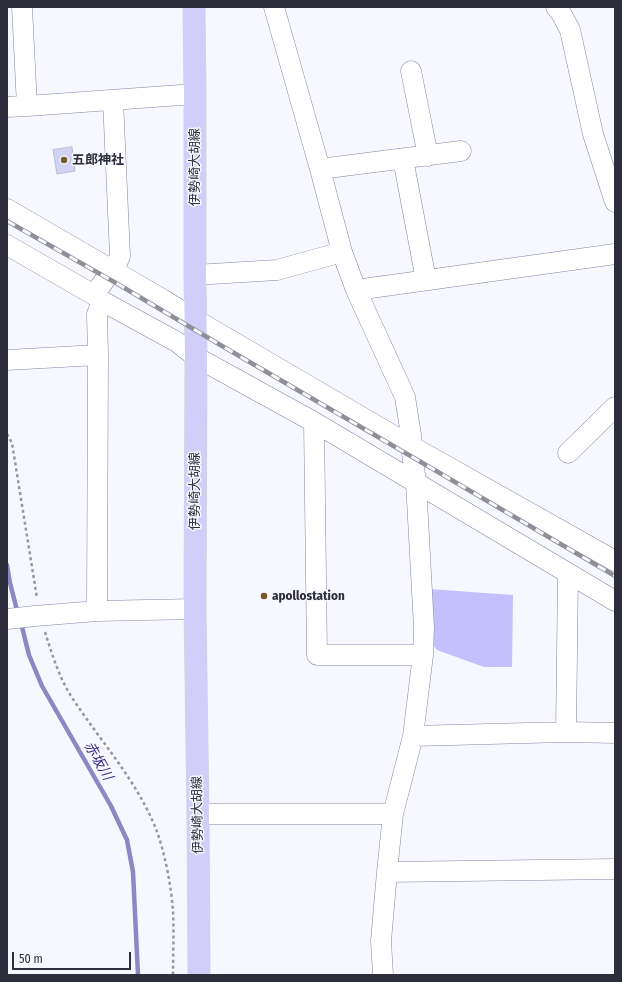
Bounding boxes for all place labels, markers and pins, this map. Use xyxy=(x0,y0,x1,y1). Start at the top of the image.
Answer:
place label: 五郎神社 xyxy=(72,152,124,168)
marker: 五郎神社 xyxy=(59,155,69,165)
place label: apollostation xyxy=(272,588,345,604)
marker: apollostation xyxy=(259,591,269,601)

